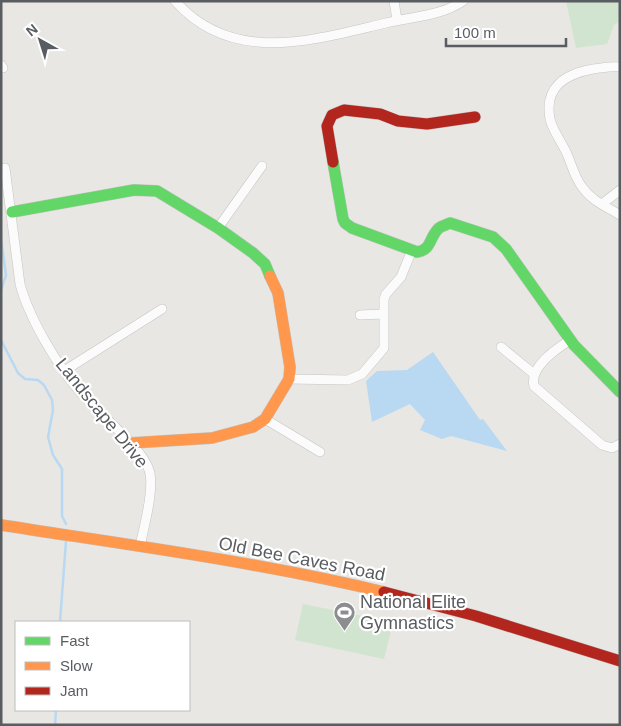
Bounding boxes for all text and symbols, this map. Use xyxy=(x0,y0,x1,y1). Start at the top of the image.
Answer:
north arrow xyxy=(15,15,65,65)
scale bar xyxy=(446,15,566,47)
text: N xyxy=(23,20,41,39)
text: 100 m xyxy=(454,24,496,41)
street label: Landscape Drive xyxy=(52,354,152,472)
street label: Old Bee Caves Road xyxy=(217,533,387,585)
place label: National Elite Gymnastics xyxy=(360,592,466,633)
sports icon: National Elite Gymnastics xyxy=(332,600,356,631)
legend xyxy=(15,621,190,711)
text: Fast xyxy=(60,632,90,649)
text: Slow xyxy=(60,657,93,674)
text: Jam xyxy=(60,682,88,699)

